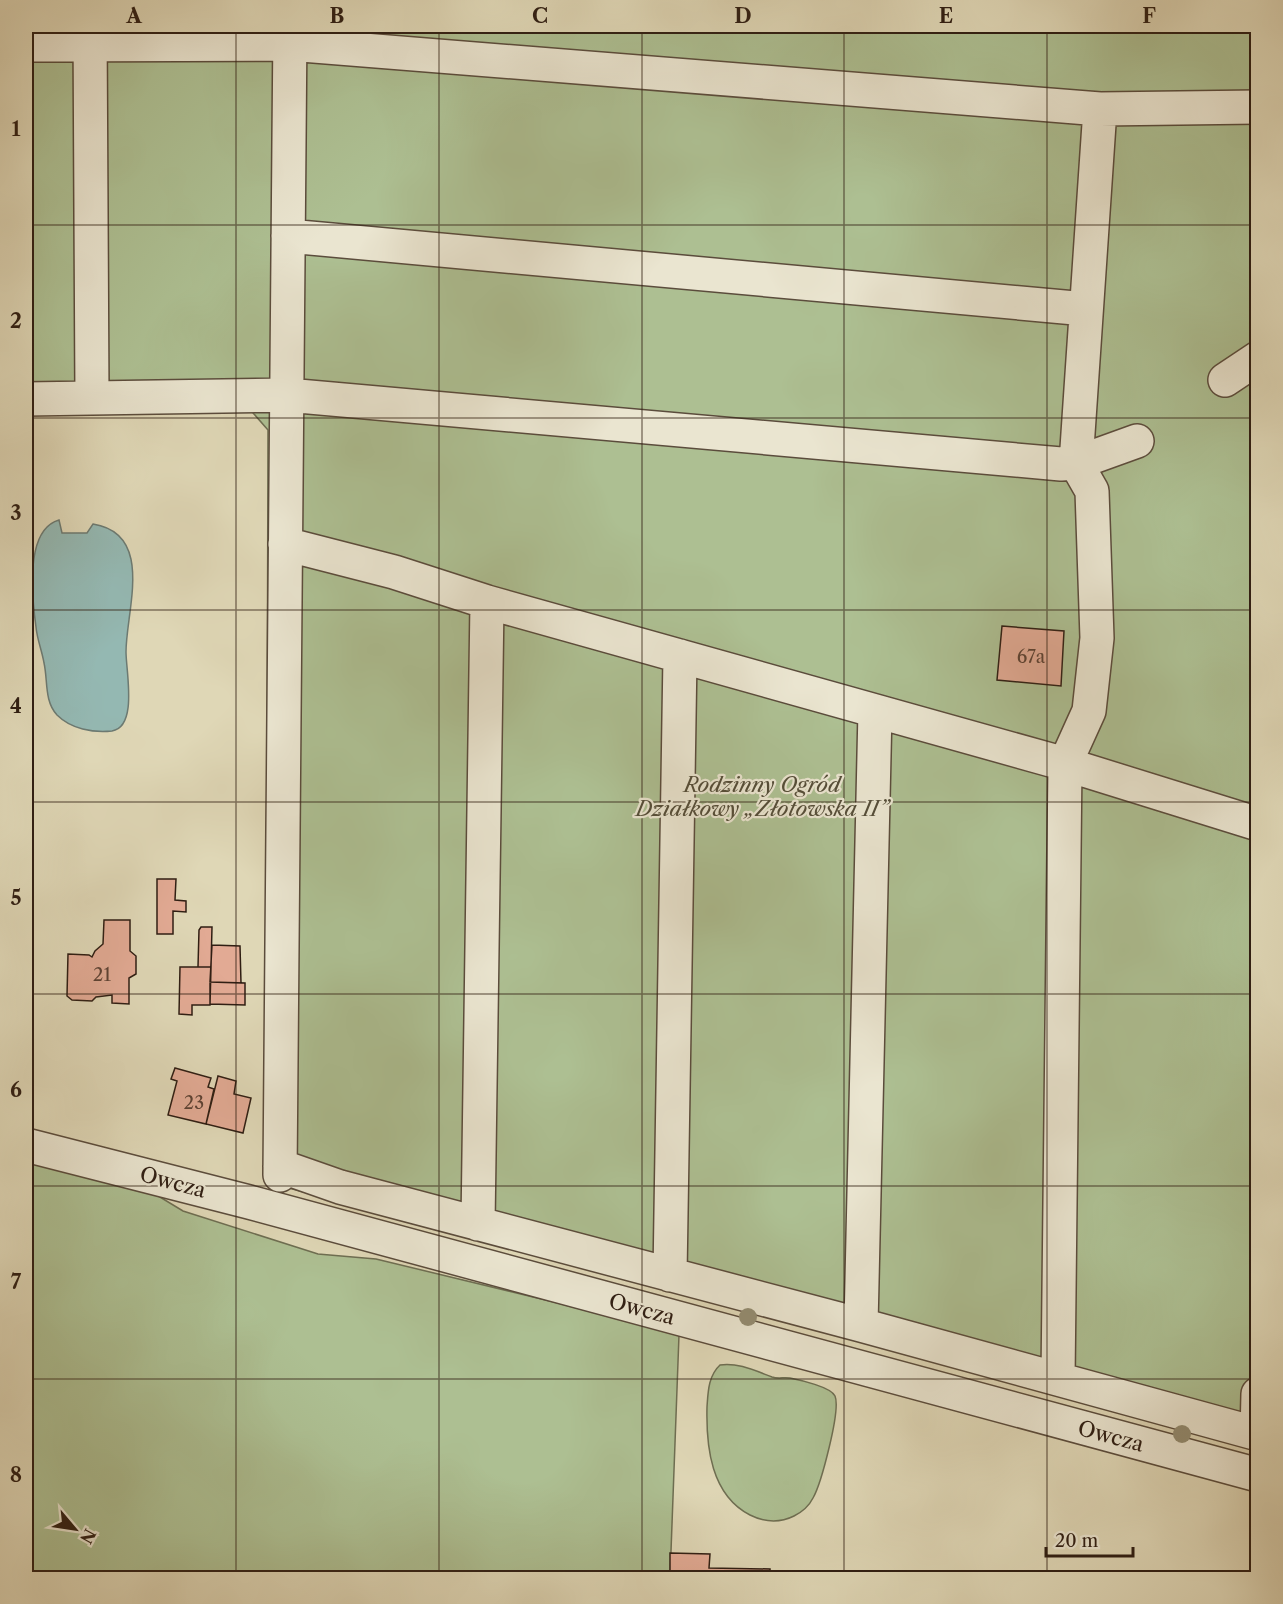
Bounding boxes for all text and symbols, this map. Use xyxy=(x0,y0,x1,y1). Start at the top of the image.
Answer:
text: A xyxy=(125,4,142,28)
text: B xyxy=(330,4,345,28)
text: C xyxy=(532,4,548,28)
text: D xyxy=(734,4,752,28)
text: E xyxy=(939,4,953,28)
text: F xyxy=(1142,4,1156,28)
text: 1 xyxy=(12,117,21,141)
text: 2 xyxy=(10,309,22,333)
text: 3 xyxy=(10,501,22,525)
house number: 67a xyxy=(1017,646,1046,668)
text: 4 xyxy=(10,694,22,718)
park label: Rodzinny Ogród Działkowy „Złotowska II” xyxy=(634,772,891,821)
text: 5 xyxy=(10,886,22,910)
house number: 21 xyxy=(93,964,111,986)
text: 6 xyxy=(10,1078,22,1102)
house number: 23 xyxy=(184,1092,204,1114)
street label: Owcza xyxy=(137,1161,210,1203)
text: 7 xyxy=(11,1270,22,1294)
street label: Owcza xyxy=(606,1288,679,1330)
street label: Owcza xyxy=(1075,1415,1148,1457)
text: 8 xyxy=(10,1463,22,1487)
north arrow xyxy=(45,1499,105,1559)
scale bar xyxy=(1046,1520,1133,1558)
text: N xyxy=(76,1525,100,1547)
text: 20 m xyxy=(1055,1530,1099,1552)

